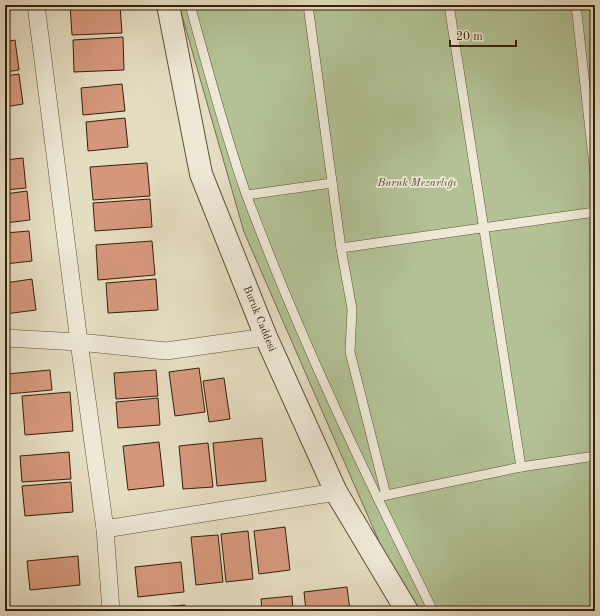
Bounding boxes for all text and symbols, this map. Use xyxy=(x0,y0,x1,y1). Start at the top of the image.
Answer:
scale bar xyxy=(450,22,516,48)
text: 20 m xyxy=(456,31,483,43)
park label: Buruk Mezarlığı xyxy=(376,178,457,189)
street label: Buruk Caddesi xyxy=(241,285,277,353)

